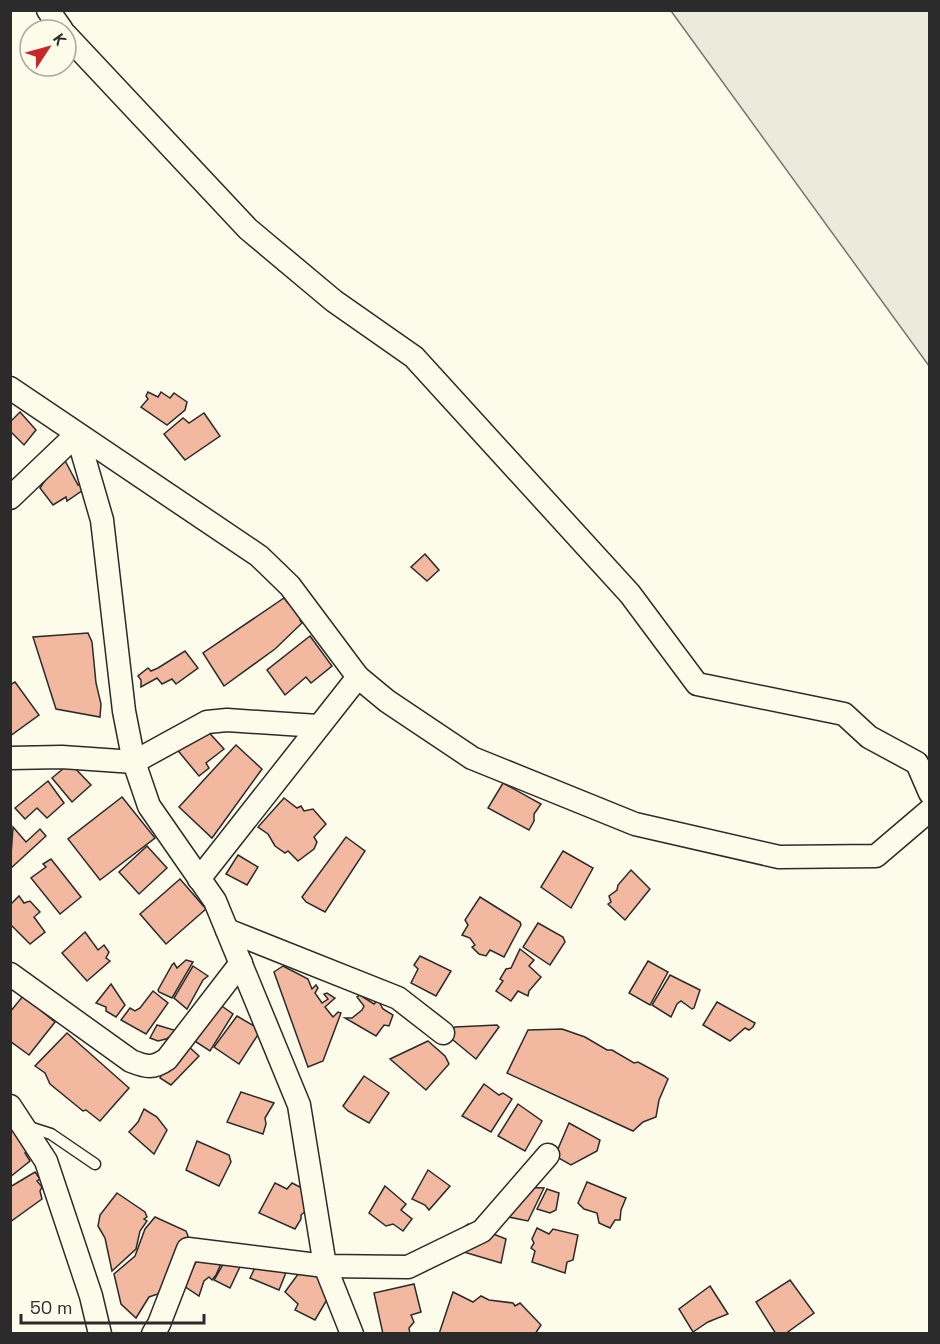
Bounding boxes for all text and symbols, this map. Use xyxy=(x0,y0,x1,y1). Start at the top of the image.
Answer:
north arrow xyxy=(18,18,78,78)
text: K xyxy=(48,29,71,50)
scale bar xyxy=(21,1287,204,1325)
text: 50 m xyxy=(30,1296,72,1319)

